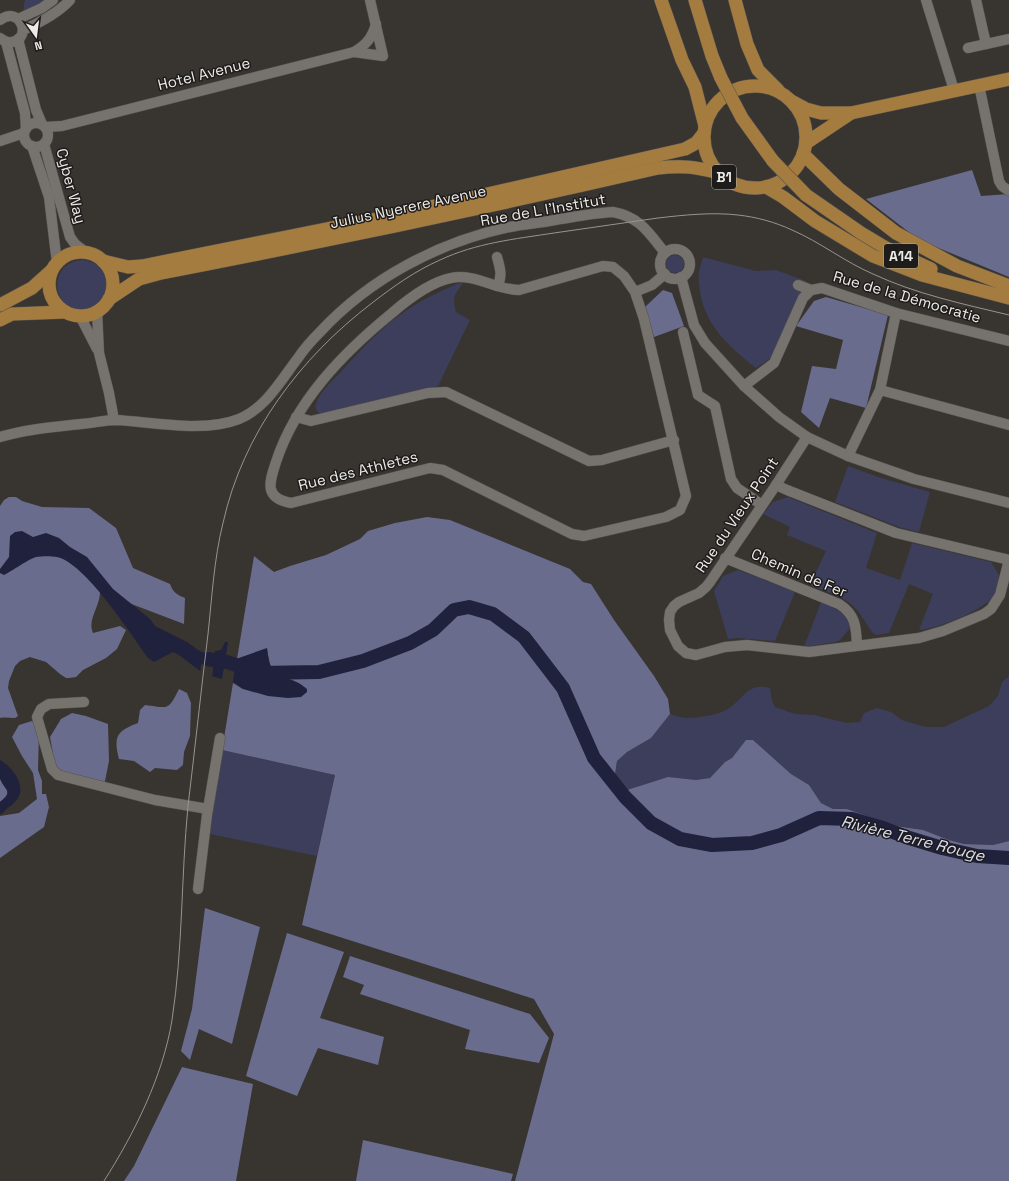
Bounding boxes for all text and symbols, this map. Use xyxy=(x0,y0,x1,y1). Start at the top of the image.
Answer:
north arrow xyxy=(16,16,56,56)
text: N xyxy=(33,38,44,53)
street label: Hotel Avenue xyxy=(156,53,252,94)
street label: Cyber Way xyxy=(52,146,91,226)
road number: B1 xyxy=(712,165,736,189)
street label: Julius Nyerere Avenue xyxy=(328,181,488,232)
street label: Rue de L l'Institut xyxy=(479,189,607,230)
road number: A14 xyxy=(884,244,918,268)
street label: Rue de la Démocratie xyxy=(831,266,983,327)
street label: Rue des Athletes xyxy=(296,446,420,495)
street label: Rue du Vieux Point xyxy=(691,453,782,576)
street label: Chemin de Fer xyxy=(748,544,850,601)
water label: Rivière Terre Rouge xyxy=(839,811,987,867)

